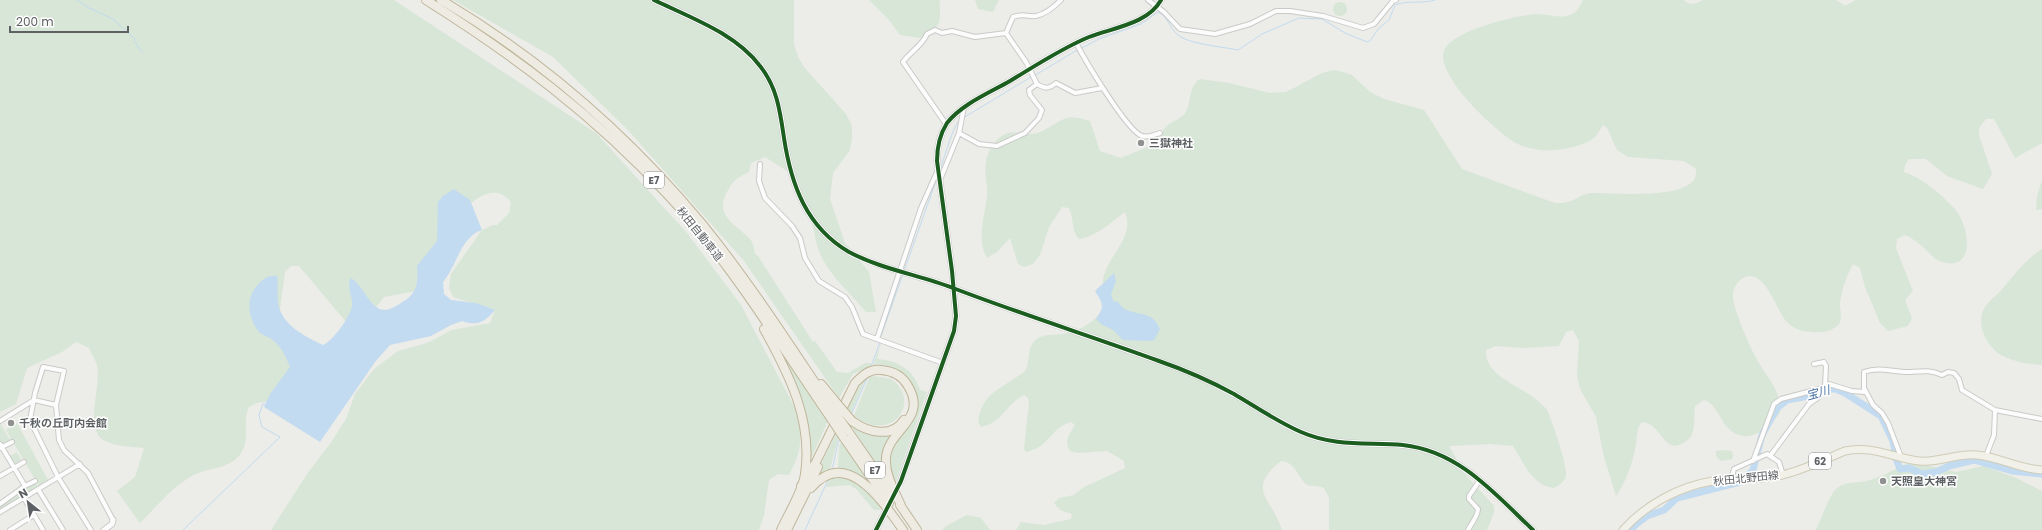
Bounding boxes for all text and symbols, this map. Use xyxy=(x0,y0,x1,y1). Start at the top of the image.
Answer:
scale bar xyxy=(10,8,128,34)
text: 200 m xyxy=(16,13,54,30)
place label: 三獄神社 xyxy=(1149,135,1193,151)
marker: 三獄神社 xyxy=(1136,138,1146,148)
road number: E7 xyxy=(644,172,664,188)
street label: 秋田自動車道 xyxy=(673,203,727,265)
water label: 宝川 xyxy=(1804,381,1834,404)
place label: 千秋の丘町内会館 xyxy=(19,415,107,431)
marker: 千秋の丘町内会館 xyxy=(6,418,16,428)
road number: 62 xyxy=(1809,453,1831,469)
road number: E7 xyxy=(865,462,885,478)
street label: 秋田北野田線 xyxy=(1712,467,1780,489)
place label: 天照皇大神宮 xyxy=(1891,473,1957,489)
marker: 天照皇大神宮 xyxy=(1878,476,1888,486)
north arrow xyxy=(8,482,48,522)
text: N xyxy=(15,484,31,502)

